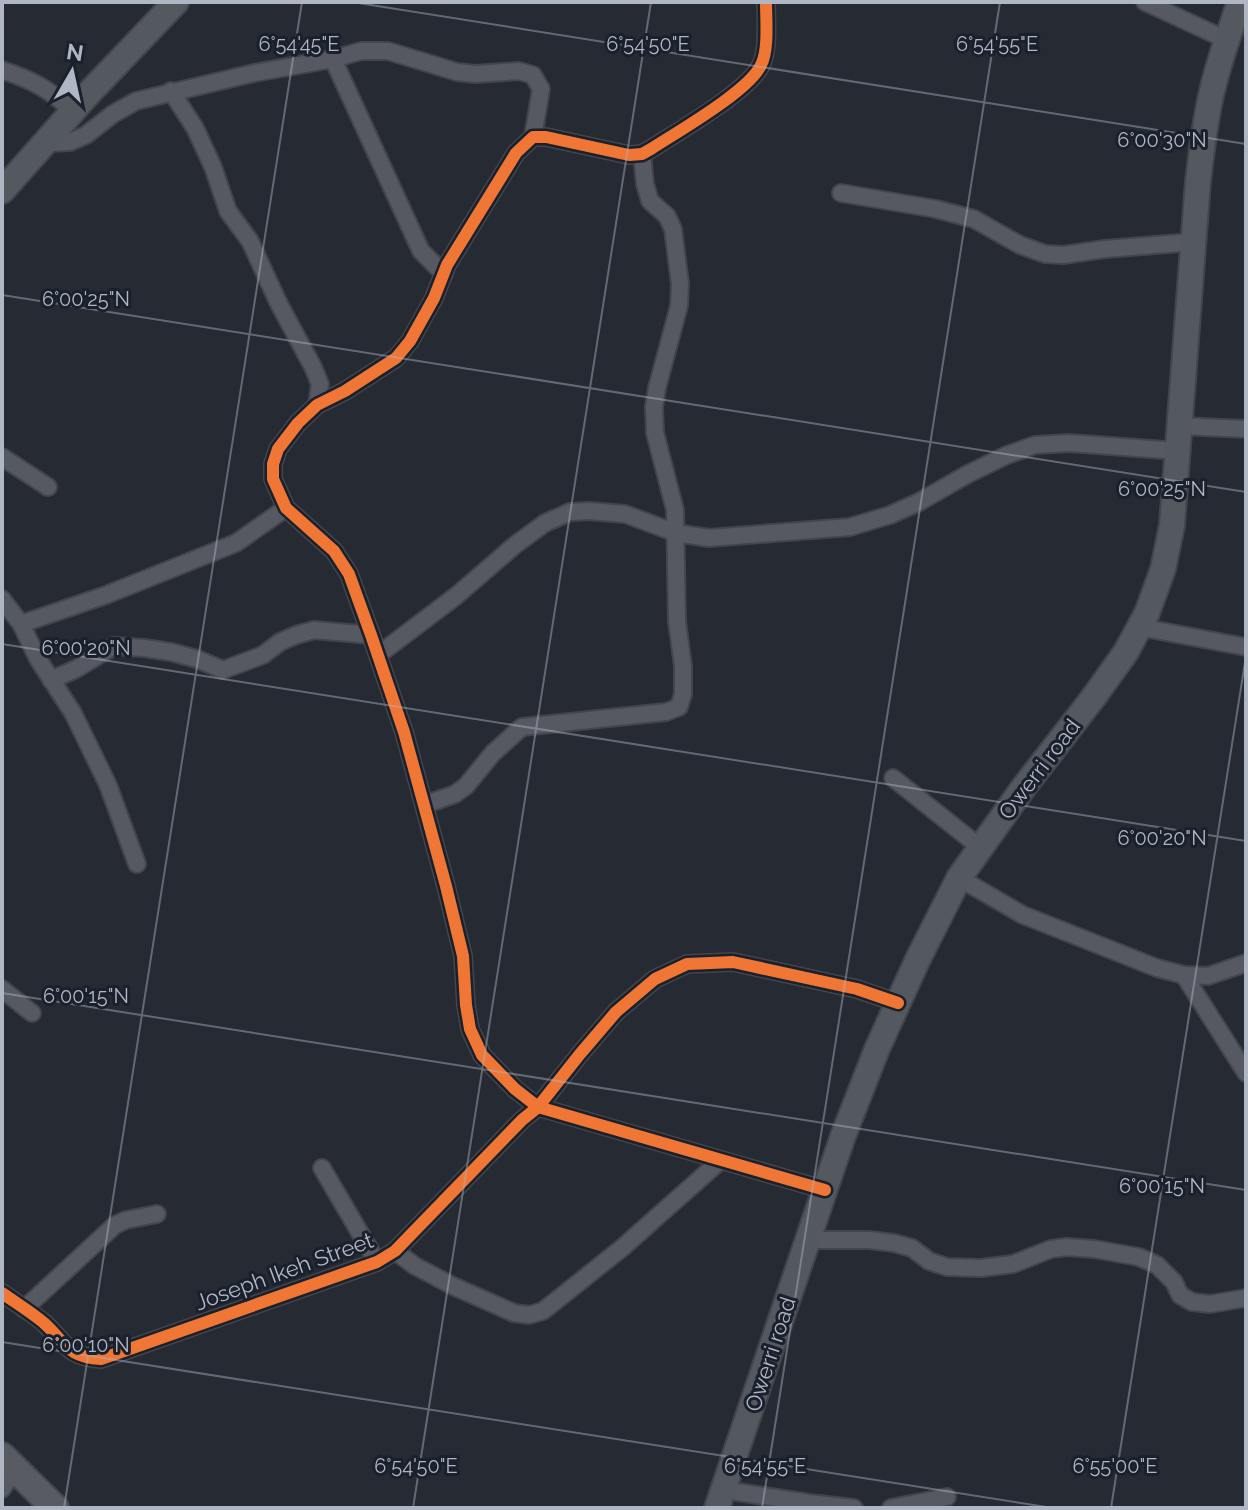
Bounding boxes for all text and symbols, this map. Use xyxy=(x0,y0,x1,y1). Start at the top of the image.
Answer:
north arrow xyxy=(32,32,112,112)
text: 6°54'45"E xyxy=(258,32,340,56)
text: 6°54'50"E xyxy=(606,32,690,56)
text: 6°54'55"E xyxy=(956,32,1038,56)
text: N xyxy=(65,38,85,66)
text: 6°00'30"N xyxy=(1117,128,1207,152)
text: 6°00'25"N xyxy=(42,287,130,311)
text: 6°00'25"N xyxy=(1118,477,1206,501)
text: 6°00'20"N xyxy=(41,636,131,660)
street label: Owerri road xyxy=(993,714,1085,824)
text: 6°00'20"N xyxy=(1117,826,1207,850)
text: 6°00'15"N xyxy=(43,984,129,1008)
text: 6°00'15"N xyxy=(1119,1174,1205,1198)
street label: Joseph Ikeh Street xyxy=(191,1226,377,1315)
street label: Owerri road xyxy=(739,1293,801,1415)
text: 6°00'10"N xyxy=(42,1333,130,1357)
text: 6°54'50"E xyxy=(374,1454,458,1478)
text: 6°54'55"E xyxy=(724,1454,806,1478)
text: 6°55'00"E xyxy=(1072,1454,1158,1478)

